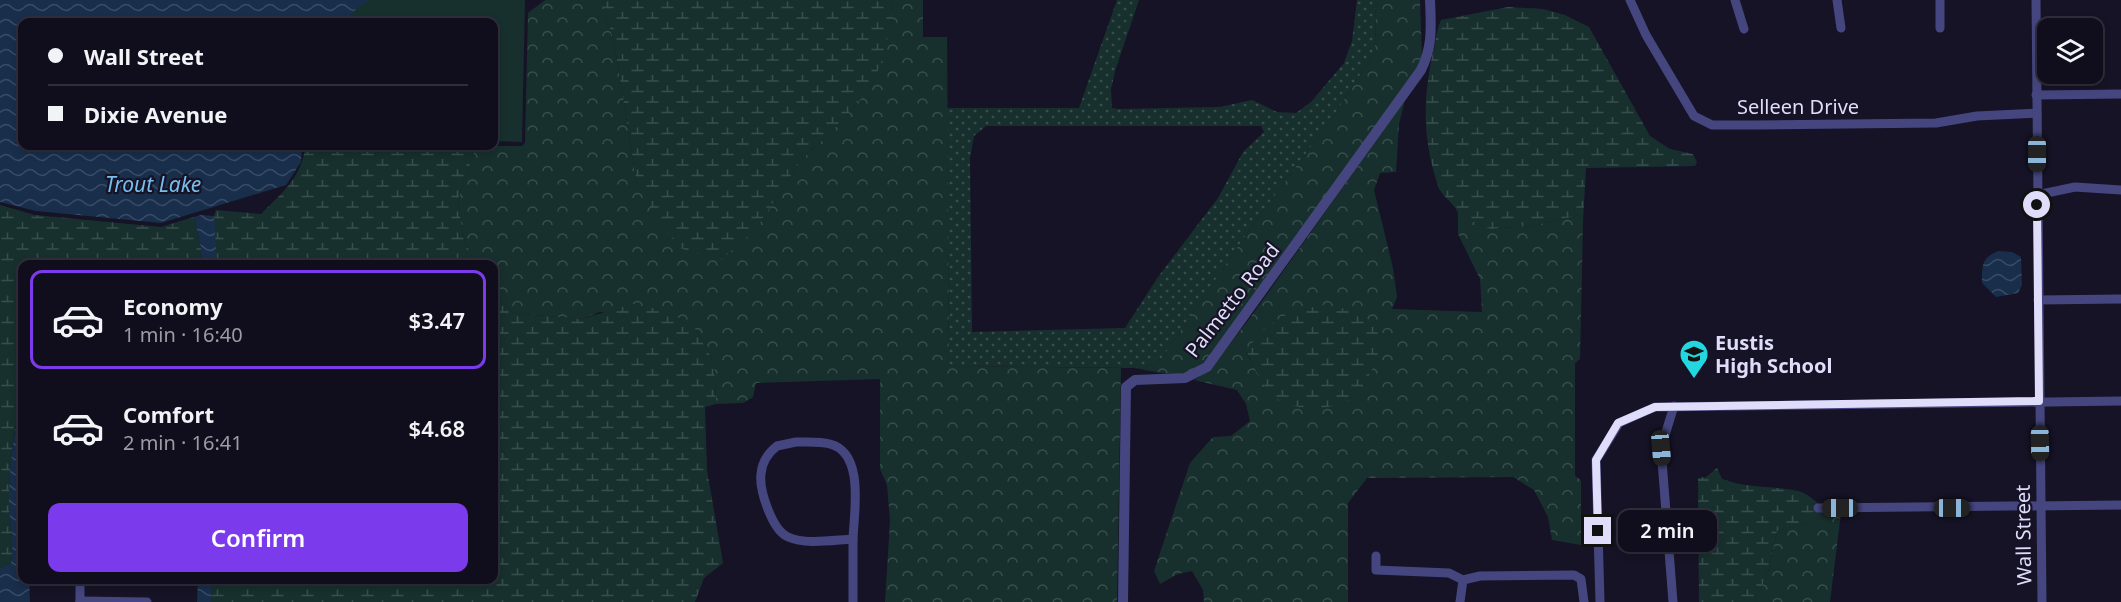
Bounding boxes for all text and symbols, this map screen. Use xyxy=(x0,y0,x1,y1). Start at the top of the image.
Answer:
map controls xyxy=(2037,18,2103,84)
button: layers xyxy=(2037,18,2103,84)
text: Wall Street xyxy=(84,41,204,71)
street label: Selleen Drive xyxy=(1737,93,1859,120)
text: Dixie Avenue xyxy=(84,99,228,129)
car xyxy=(2028,136,2046,172)
water label: Trout Lake xyxy=(105,170,201,198)
route start xyxy=(2023,191,2050,218)
street label: Palmetto Road xyxy=(1179,237,1285,363)
text: Economy xyxy=(123,291,222,321)
icon: car xyxy=(51,293,105,347)
text: $3.47 xyxy=(409,305,465,335)
text: 1 min · 16:40 xyxy=(123,321,243,348)
place label: Eustis High School xyxy=(1715,329,1832,379)
school or university icon: Eustis High School xyxy=(1678,338,1710,380)
text: Comfort xyxy=(123,399,214,429)
icon: car xyxy=(51,401,105,455)
text: $4.68 xyxy=(409,413,465,443)
car xyxy=(2031,425,2049,461)
text: 2 min · 16:41 xyxy=(123,429,243,456)
car xyxy=(1650,429,1672,467)
street label: Wall Street xyxy=(2009,484,2037,586)
car xyxy=(1822,499,1858,517)
car xyxy=(1934,499,1970,517)
button: Confirm xyxy=(48,503,468,572)
callout: 2 min xyxy=(1619,510,1718,552)
route end xyxy=(1584,517,1611,544)
text: 2 min xyxy=(1640,517,1695,544)

